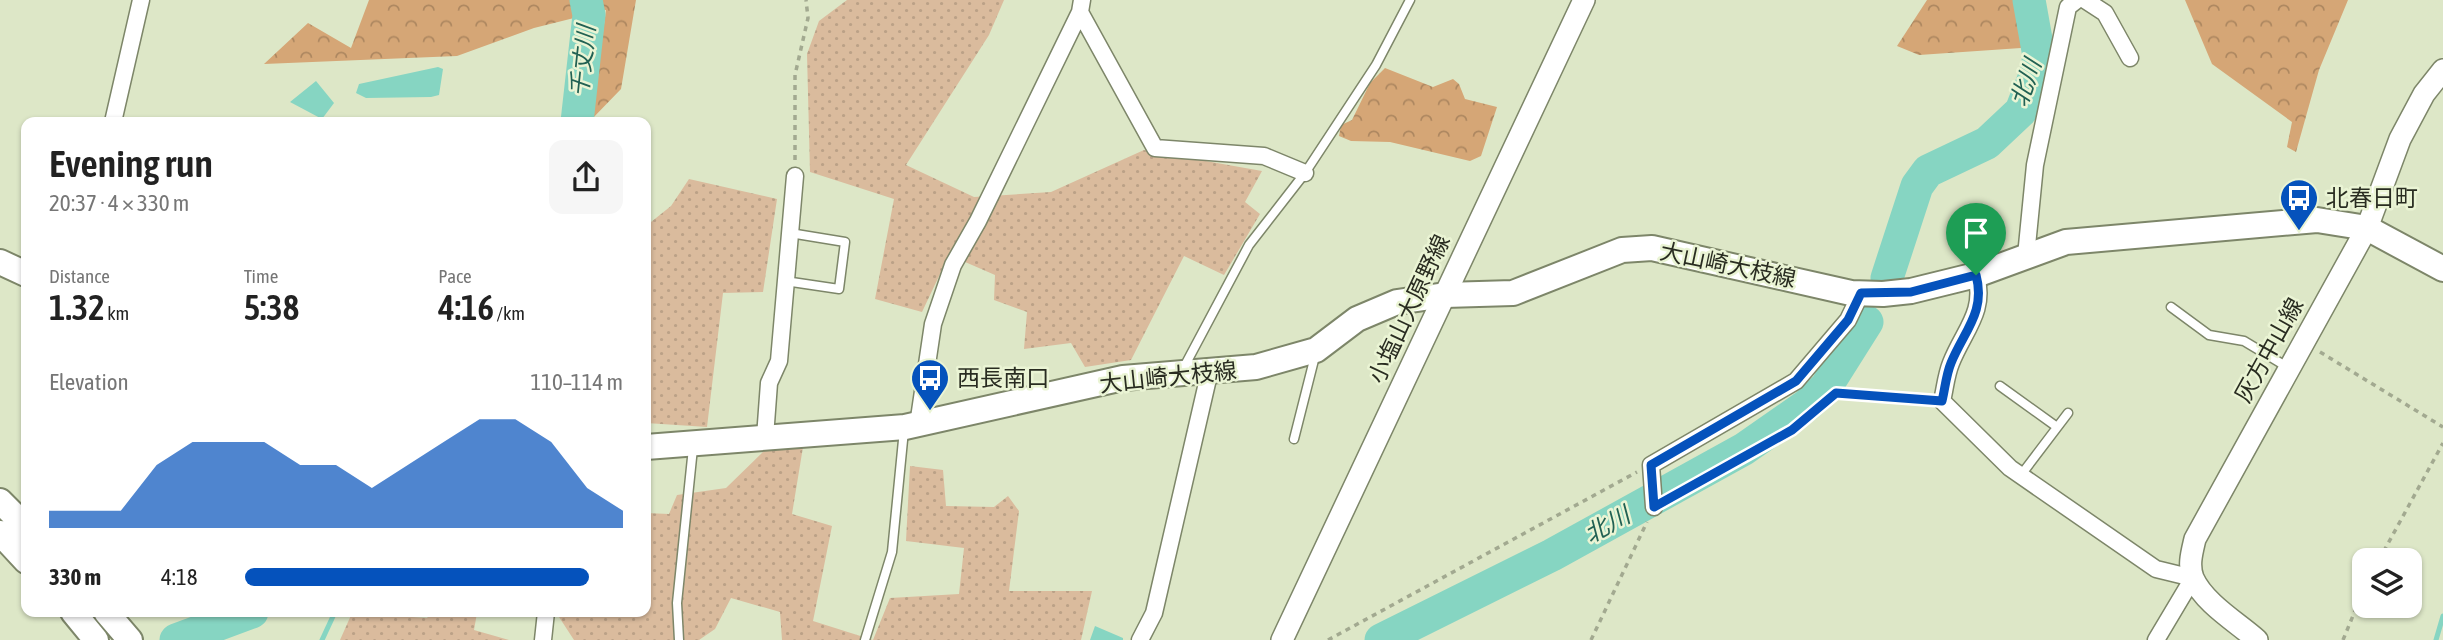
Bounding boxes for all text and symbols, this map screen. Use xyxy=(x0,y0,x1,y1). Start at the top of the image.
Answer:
water label: 千丈川 xyxy=(565,21,600,98)
water label: 北川 xyxy=(2005,53,2047,110)
button: share xyxy=(549,140,623,214)
text: Evening run xyxy=(49,142,213,185)
bus stop icon: 北春日町 xyxy=(2278,177,2320,232)
place label: 北春日町 xyxy=(2326,185,2418,211)
text: 20:37 · 4 × 330 m xyxy=(49,190,189,216)
pin xyxy=(1946,203,2006,275)
icon: arrive xyxy=(1957,214,1995,252)
street label: 小塩山大原野線 xyxy=(1363,231,1455,387)
street label: 大山崎大枝線 xyxy=(1658,238,1798,292)
text: Distance xyxy=(49,265,110,287)
text: Time xyxy=(244,265,278,287)
text: Pace xyxy=(438,265,472,287)
text: 1.32 xyxy=(49,287,105,327)
text: 5:38 xyxy=(244,287,299,327)
text: 4:16 xyxy=(438,287,494,327)
street label: 灰方中山線 xyxy=(2230,293,2308,407)
text: km xyxy=(105,302,129,324)
text: /km xyxy=(494,302,525,324)
bus stop icon: 西長南口 xyxy=(909,357,951,412)
street label: 大山崎大枝線 xyxy=(1098,357,1238,397)
place label: 西長南口 xyxy=(957,365,1049,391)
text: Elevation xyxy=(49,369,129,395)
text: 110–114 m xyxy=(530,369,623,395)
water label: 北川 xyxy=(1579,500,1637,548)
map controls xyxy=(2352,548,2422,618)
button: layers xyxy=(2352,548,2422,618)
text: 330 m xyxy=(49,564,101,590)
text: 4:18 xyxy=(161,564,198,590)

